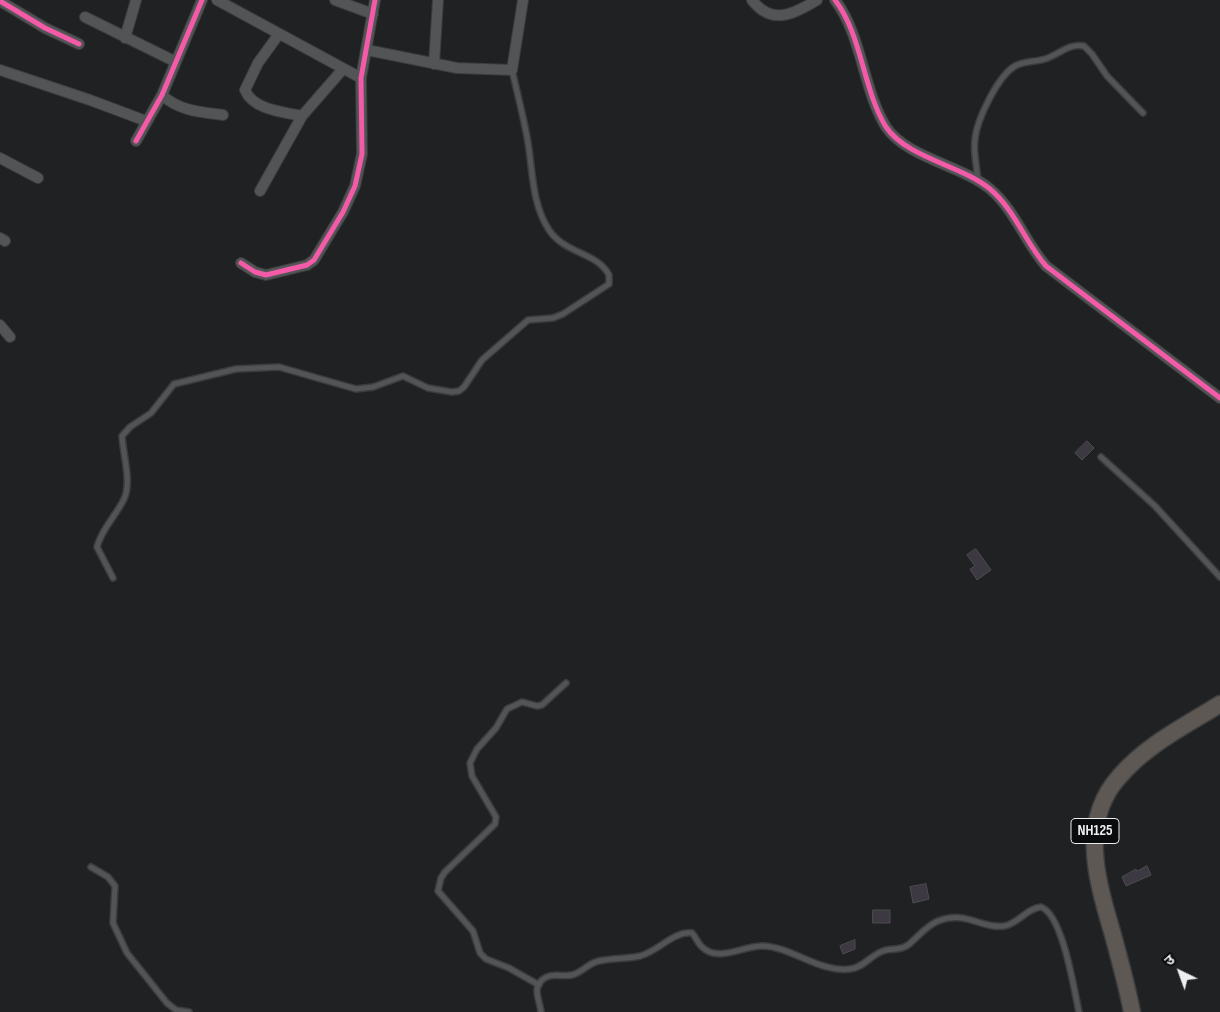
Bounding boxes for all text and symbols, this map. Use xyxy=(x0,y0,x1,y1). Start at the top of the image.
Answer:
road number: NH125 xyxy=(1071,818,1119,844)
north arrow xyxy=(1155,947,1205,997)
text: उ xyxy=(1161,951,1178,970)

